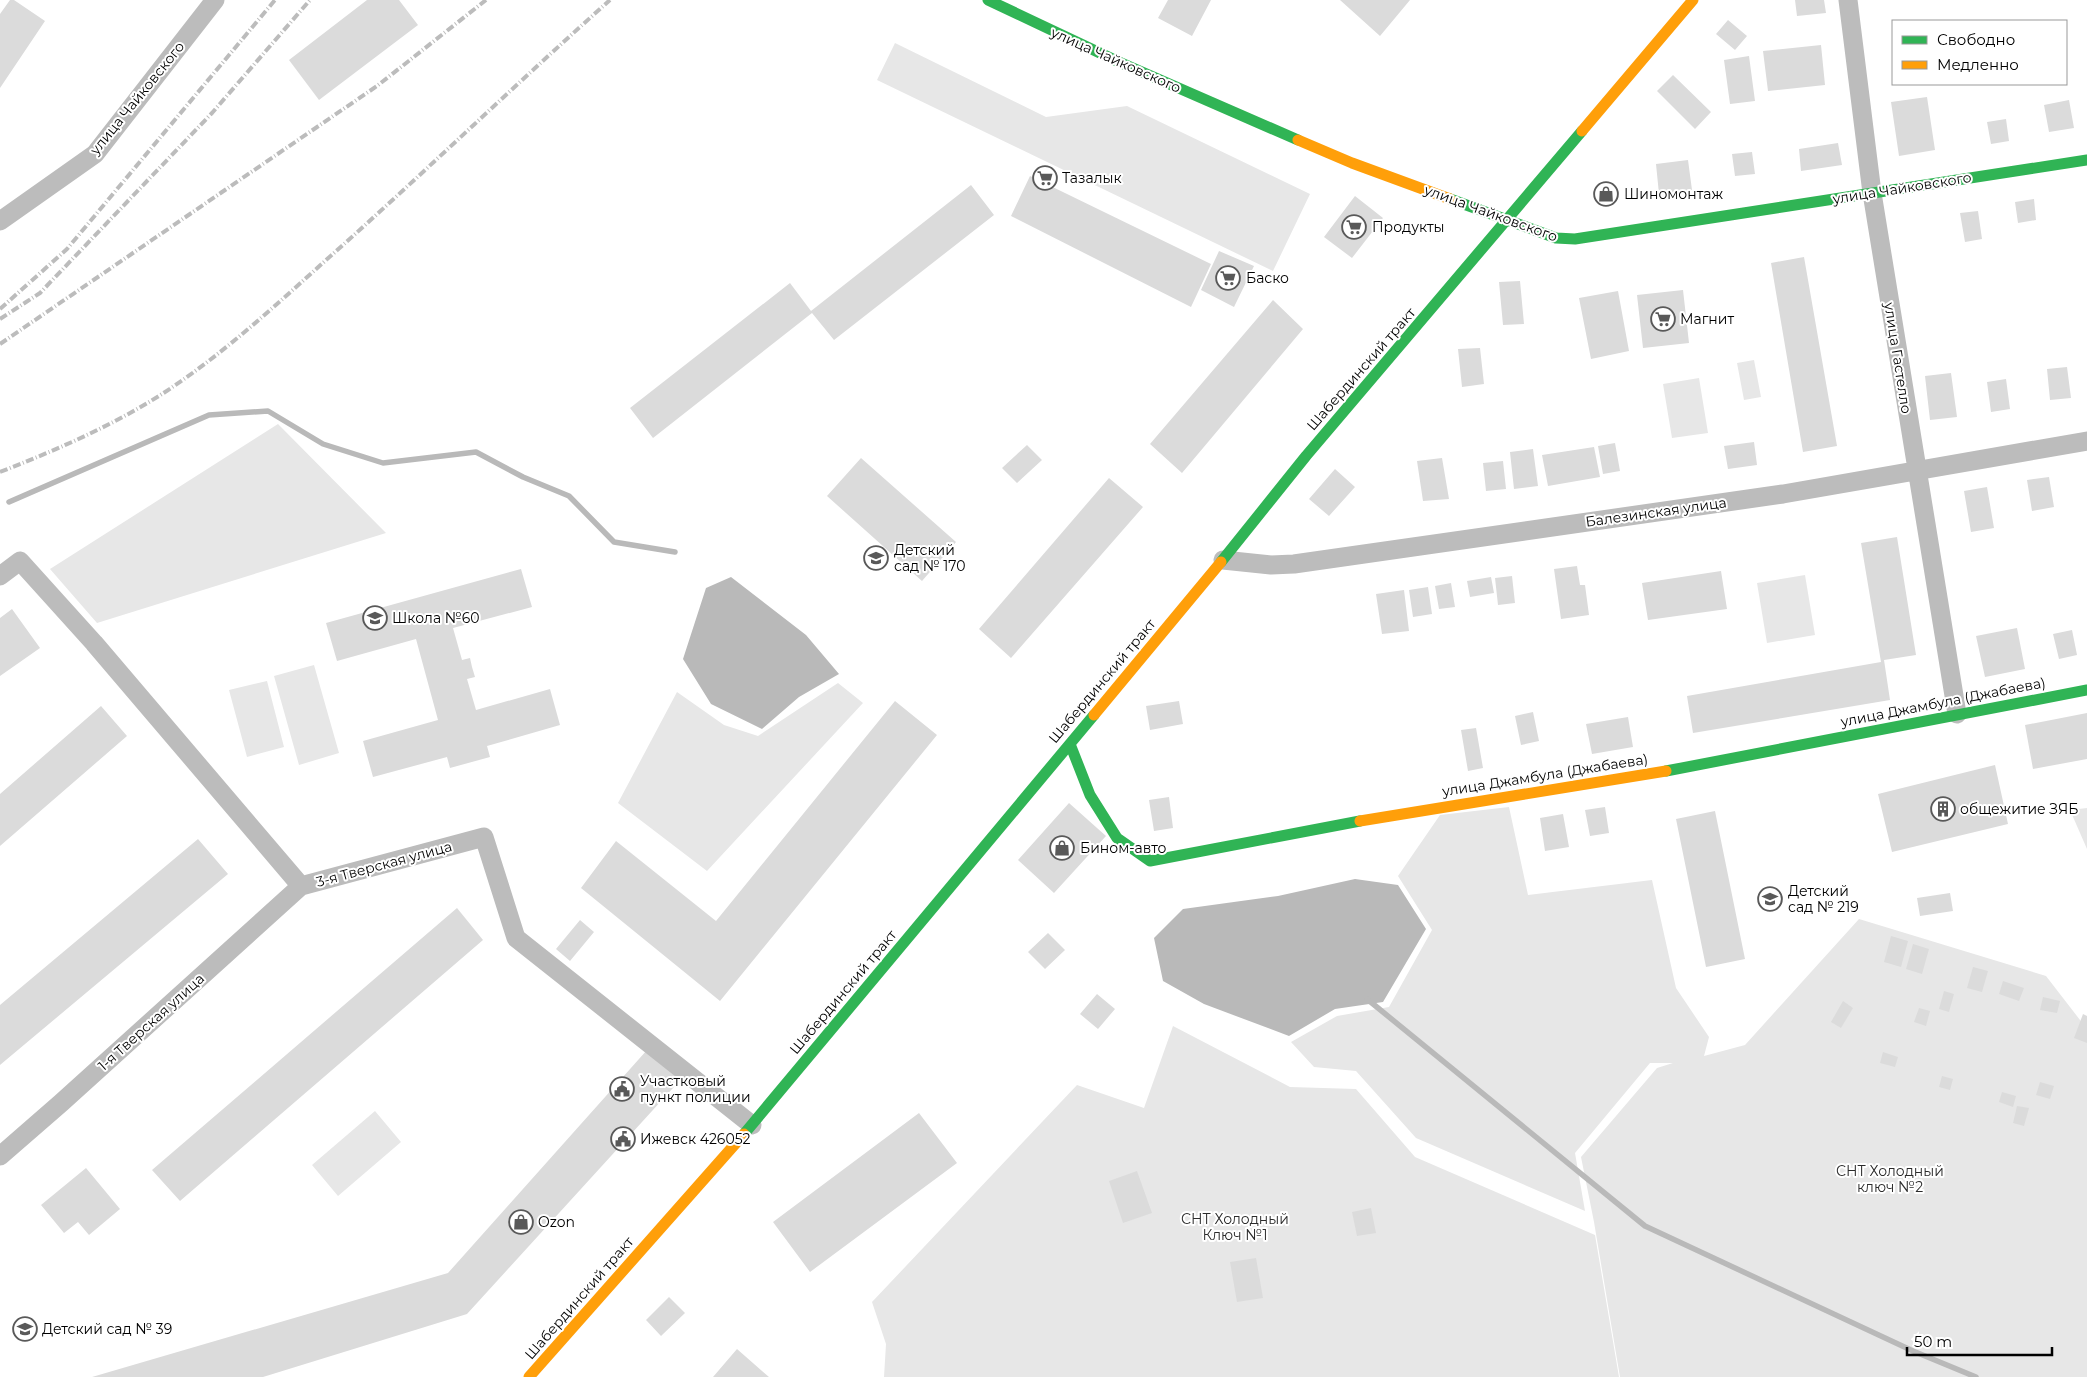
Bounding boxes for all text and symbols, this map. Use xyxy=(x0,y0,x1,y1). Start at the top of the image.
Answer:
legend xyxy=(1892,20,2067,85)
street label: улица Чайковского xyxy=(1047,23,1184,97)
text: Свободно xyxy=(1937,30,2015,49)
street label: улица Чайковского xyxy=(85,38,188,159)
text: Медленно xyxy=(1937,55,2019,74)
supermarket icon: Тазалык xyxy=(1032,165,1058,191)
street label: улица Чайковского xyxy=(1830,168,1973,208)
place label: Тазалык xyxy=(1062,169,1122,187)
street label: улица Чайковского xyxy=(1421,180,1560,245)
shop icon: Шиномонтаж xyxy=(1593,181,1619,207)
place label: Шиномонтаж xyxy=(1624,185,1723,203)
supermarket icon: Продукты xyxy=(1341,214,1367,240)
place label: Продукты xyxy=(1372,218,1445,236)
supermarket icon: Баско xyxy=(1215,265,1241,291)
place label: Баско xyxy=(1246,269,1289,287)
street label: улица Гастелло xyxy=(1880,300,1916,415)
street label: Шабердинский тракт xyxy=(1303,304,1420,434)
supermarket icon: Магнит xyxy=(1650,306,1676,332)
place label: Магнит xyxy=(1680,310,1734,328)
street label: Балезинская улица xyxy=(1584,493,1728,531)
place label: Детский сад № 170 xyxy=(894,541,966,575)
school or university icon: Детский сад № 170 xyxy=(863,545,889,571)
school or university icon: Школа №60 xyxy=(362,605,388,631)
place label: Школа №60 xyxy=(392,609,479,627)
street label: Шабердинский тракт xyxy=(1045,615,1160,747)
street label: улица Джамбула (Джабаева) xyxy=(1838,673,2047,731)
street label: улица Джамбула (Джабаева) xyxy=(1440,750,1649,800)
building icon: общежитие ЗЯБ xyxy=(1930,796,1956,822)
place label: общежитие ЗЯБ xyxy=(1960,800,2078,818)
shop icon: Бином-авто xyxy=(1049,835,1075,861)
street label: 3-я Тверская улица xyxy=(314,837,454,891)
place label: Бином-авто xyxy=(1080,839,1167,857)
place label: Детский сад № 219 xyxy=(1788,882,1859,916)
school or university icon: Детский сад № 219 xyxy=(1757,886,1783,912)
street label: Шабердинский тракт xyxy=(786,926,901,1058)
street label: 1-я Тверская улица xyxy=(94,969,208,1075)
place label: Участковый пункт полиции xyxy=(640,1072,751,1106)
public building icon: Участковый пункт полиции xyxy=(609,1076,635,1102)
public building icon: Ижевск 426052 xyxy=(610,1126,636,1152)
place label: Ижевск 426052 xyxy=(640,1130,751,1148)
park label: СНТ Холодный ключ №2 xyxy=(1836,1162,1944,1196)
shop icon: Ozon xyxy=(508,1209,534,1235)
park label: СНТ Холодный Ключ №1 xyxy=(1181,1210,1289,1244)
place label: Ozon xyxy=(538,1213,575,1231)
street label: Шабердинский тракт xyxy=(521,1233,638,1363)
school or university icon: Детский сад № 39 xyxy=(12,1316,38,1342)
place label: Детский сад № 39 xyxy=(42,1320,172,1338)
scale bar xyxy=(1907,1324,2052,1356)
text: 50 m xyxy=(1914,1332,1952,1351)

